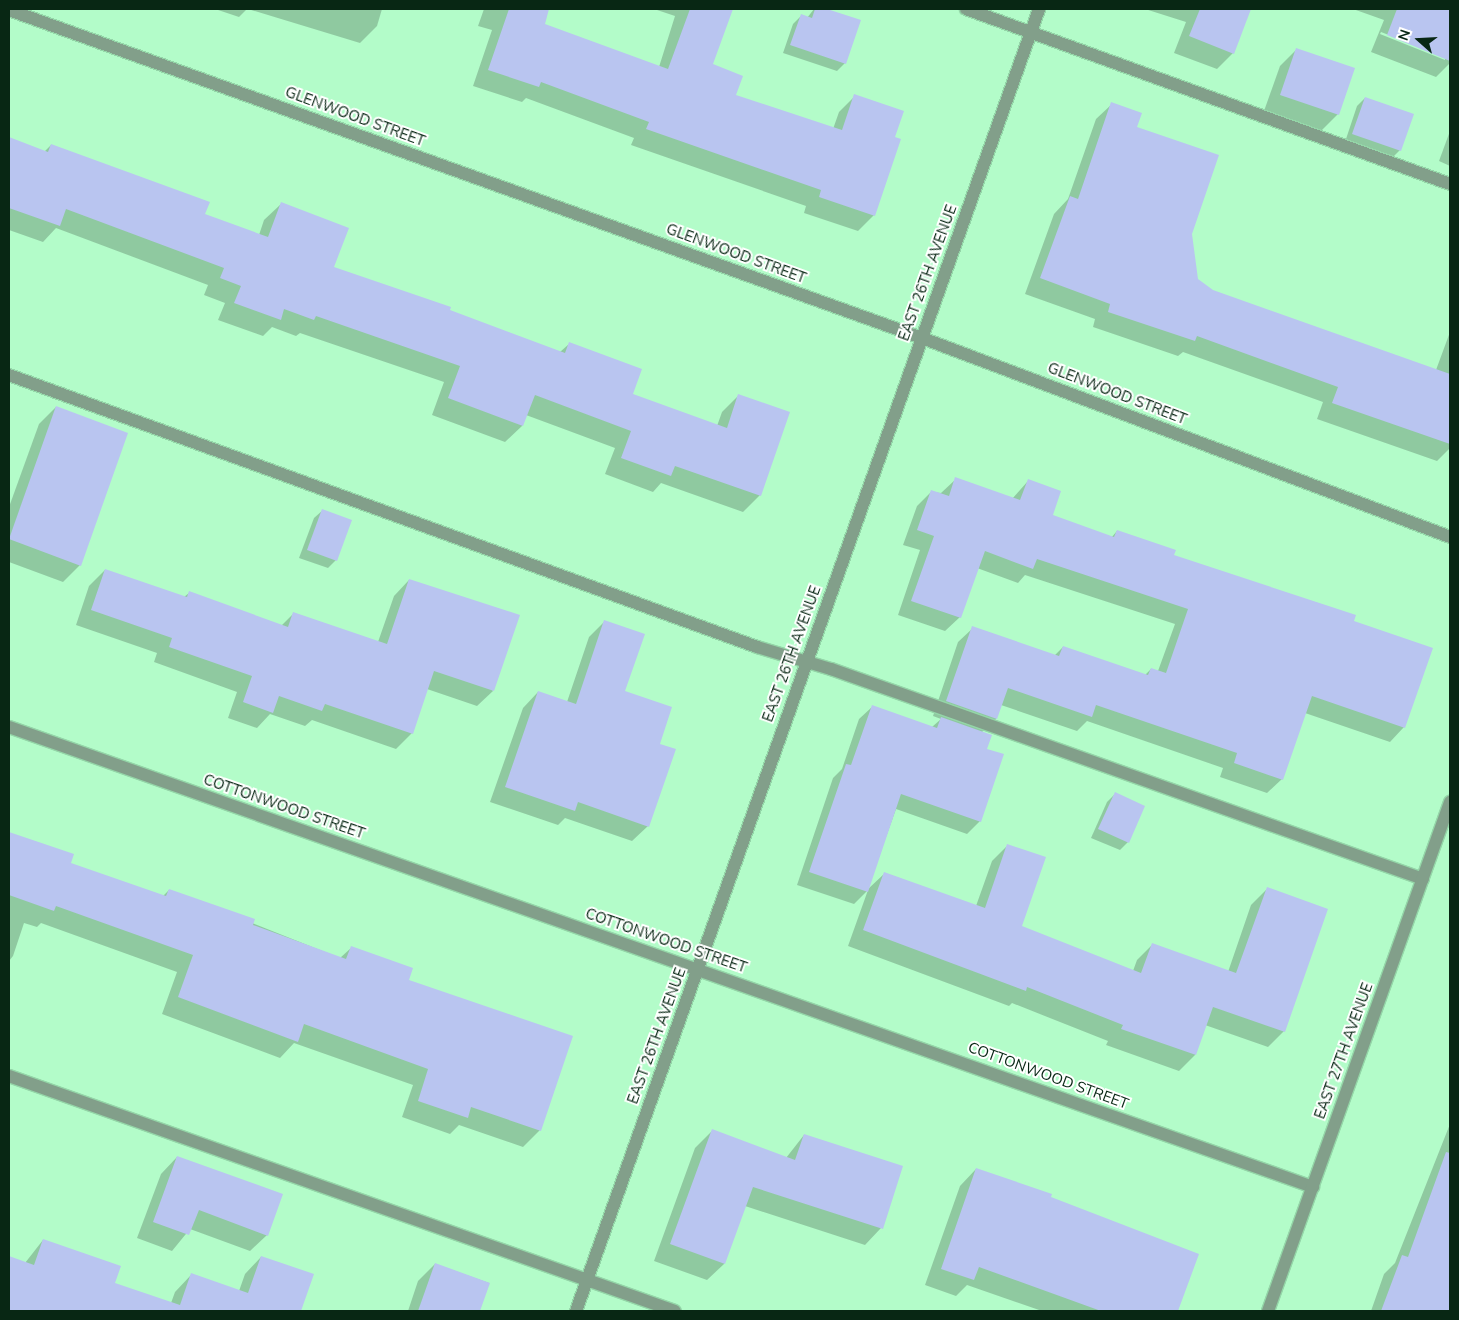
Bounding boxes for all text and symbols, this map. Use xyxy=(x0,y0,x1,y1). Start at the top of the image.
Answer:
north arrow xyxy=(1394,15,1444,65)
text: N xyxy=(1394,27,1415,43)
street label: GLENWOOD STREET xyxy=(283,83,427,151)
street label: EAST 26TH AVENUE xyxy=(895,202,961,344)
street label: GLENWOOD STREET xyxy=(664,220,808,288)
street label: GLENWOOD STREET xyxy=(1045,359,1189,429)
street label: EAST 26TH AVENUE xyxy=(759,583,825,725)
street label: COTTONWOOD STREET xyxy=(201,771,367,843)
street label: COTTONWOOD STREET xyxy=(583,905,749,977)
street label: EAST 26TH AVENUE xyxy=(624,965,690,1107)
street label: EAST 27TH AVENUE xyxy=(1311,980,1377,1122)
street label: COTTONWOOD STREET xyxy=(965,1039,1131,1113)

